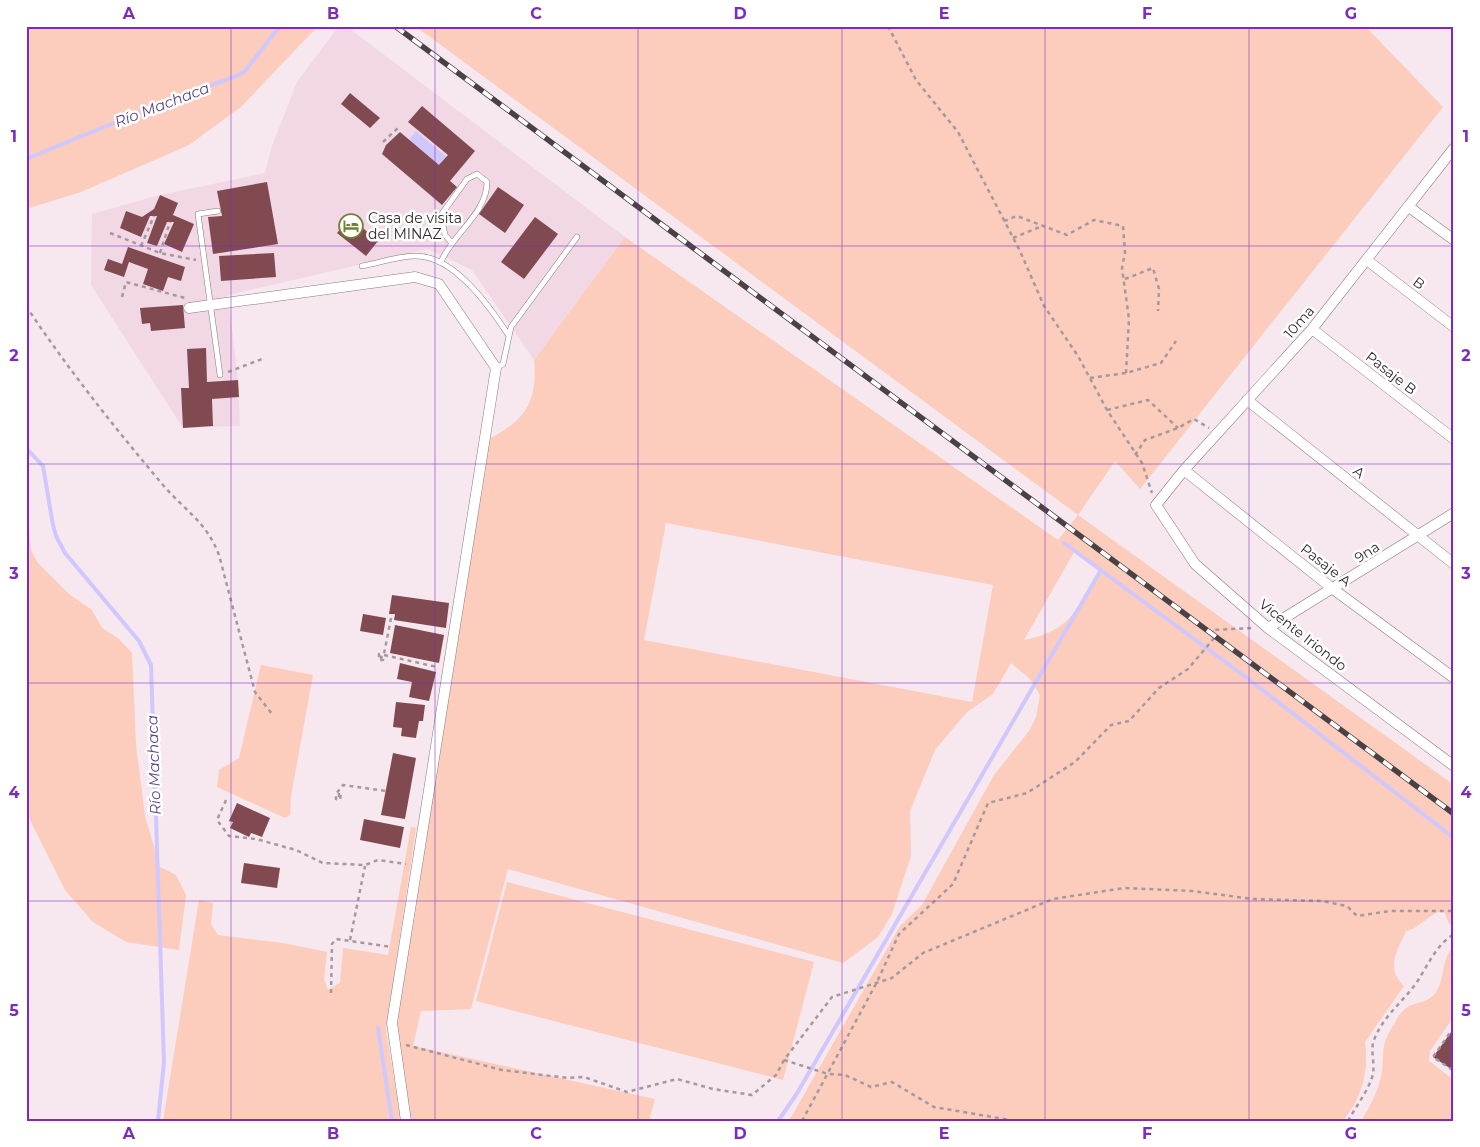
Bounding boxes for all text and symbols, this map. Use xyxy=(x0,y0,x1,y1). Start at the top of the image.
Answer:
text: A xyxy=(122,4,136,23)
text: B xyxy=(327,4,339,23)
text: C xyxy=(530,4,542,23)
text: D xyxy=(733,4,747,23)
text: E xyxy=(939,4,949,23)
text: F xyxy=(1142,4,1152,23)
text: G xyxy=(1345,4,1357,23)
water label: Río Machaca xyxy=(112,78,212,131)
text: 1 xyxy=(11,127,17,146)
text: 1 xyxy=(1463,127,1469,146)
place label: Casa de visita del MINAZ xyxy=(368,209,462,243)
hotel icon: Casa de visita del MINAZ xyxy=(338,213,364,239)
street label: B xyxy=(1409,273,1429,293)
street label: 10ma xyxy=(1280,302,1318,342)
text: 2 xyxy=(9,346,19,365)
text: 2 xyxy=(1461,346,1471,365)
street label: Pasaje B xyxy=(1362,348,1420,398)
street label: A xyxy=(1349,462,1369,483)
street label: 9na xyxy=(1351,537,1383,567)
street label: Pasaje A xyxy=(1297,540,1356,591)
text: 3 xyxy=(8,564,19,583)
text: 3 xyxy=(1460,564,1471,583)
street label: Vicente Iriondo xyxy=(1255,595,1351,675)
water label: Río Machaca xyxy=(142,715,165,815)
text: 4 xyxy=(8,783,20,802)
text: 4 xyxy=(1460,783,1472,802)
text: 5 xyxy=(9,1001,19,1020)
text: 5 xyxy=(1461,1001,1471,1020)
text: A xyxy=(122,1124,136,1143)
text: B xyxy=(327,1124,339,1143)
text: C xyxy=(530,1124,542,1143)
text: D xyxy=(733,1124,747,1143)
text: E xyxy=(939,1124,949,1143)
text: F xyxy=(1142,1124,1152,1143)
text: G xyxy=(1345,1124,1357,1143)

